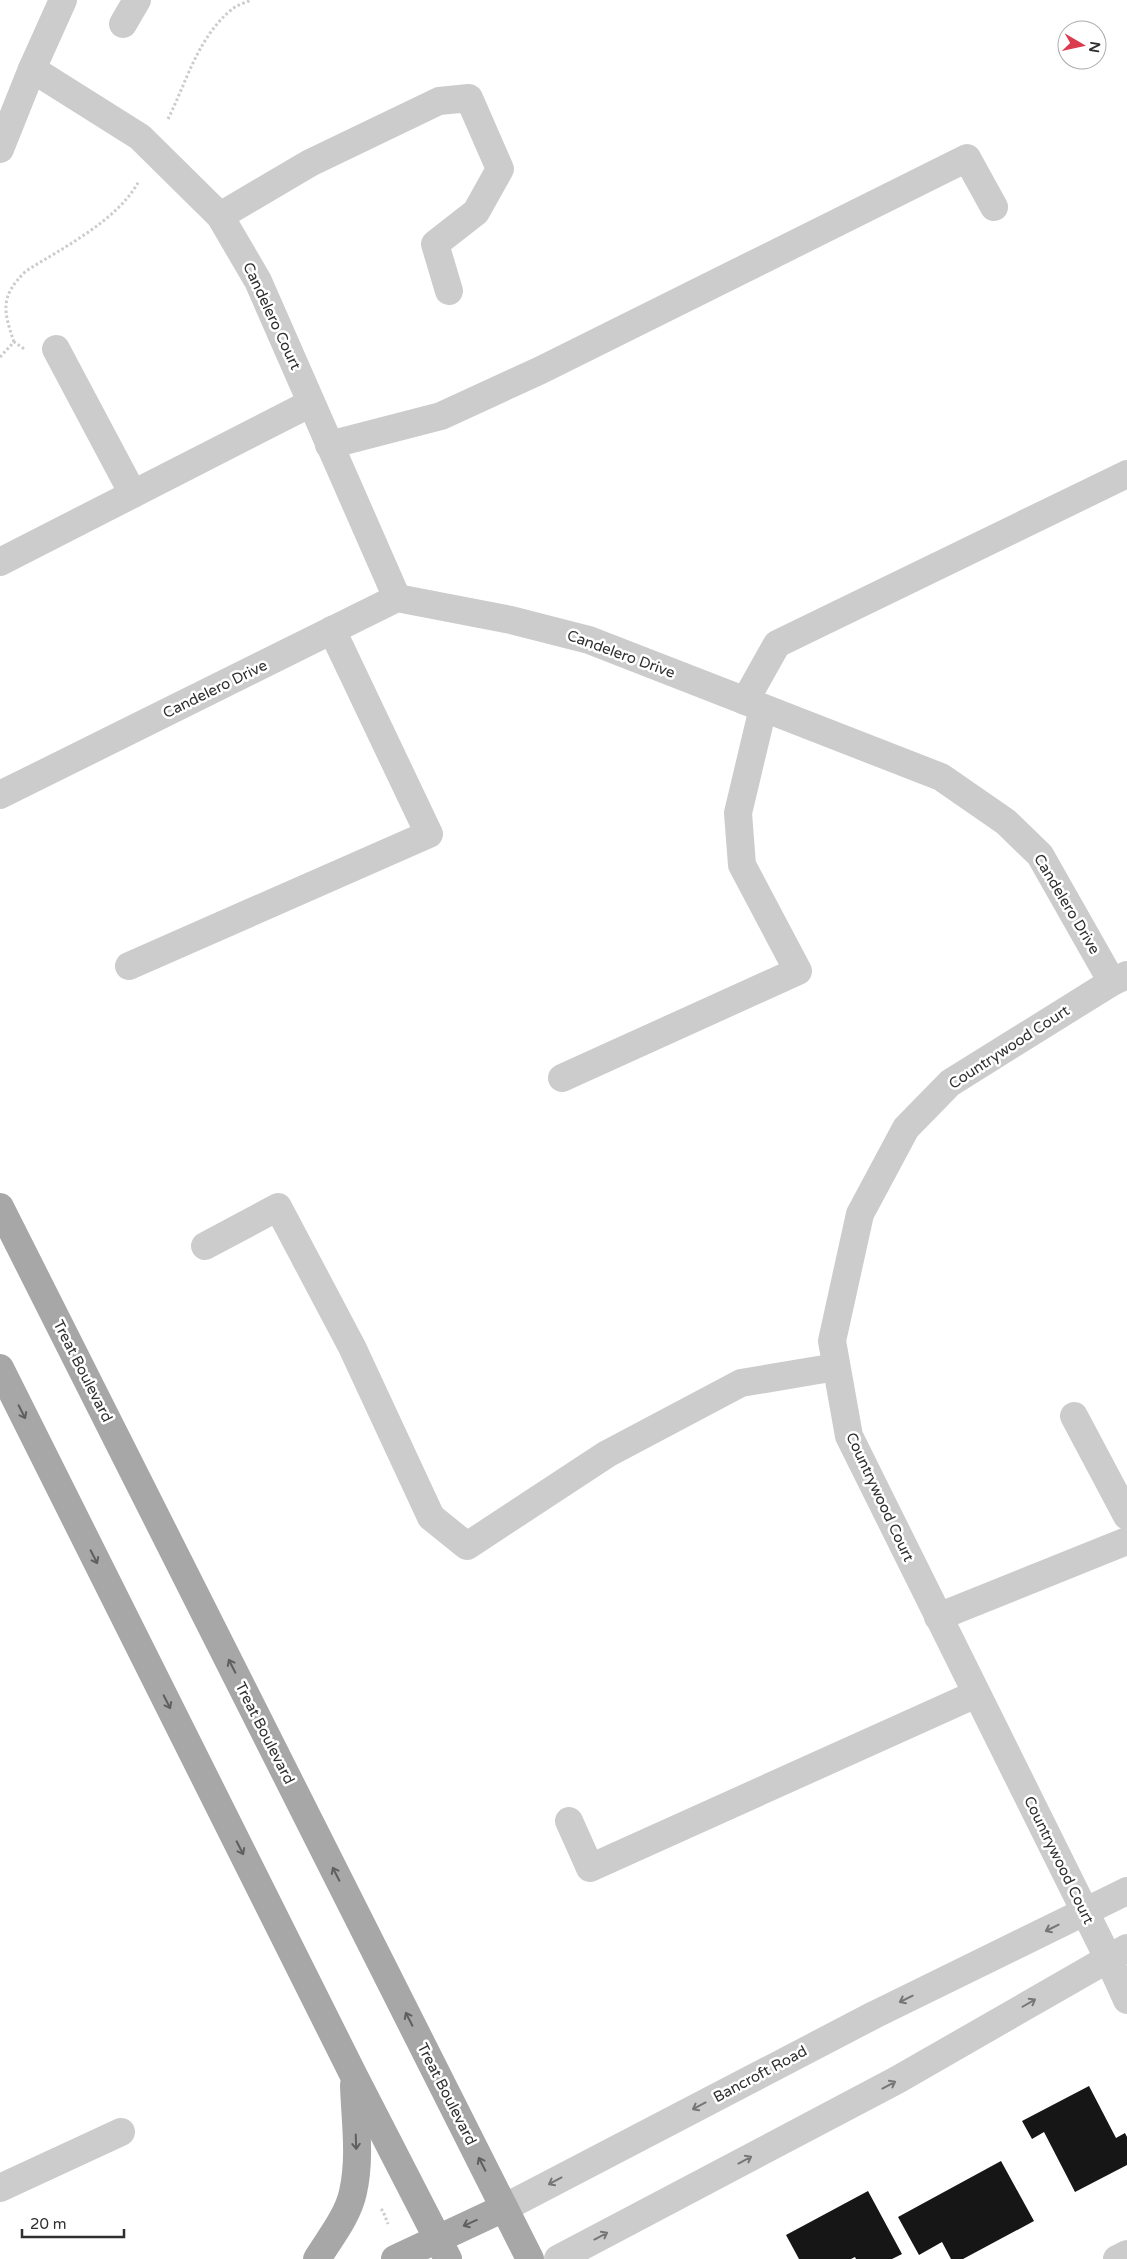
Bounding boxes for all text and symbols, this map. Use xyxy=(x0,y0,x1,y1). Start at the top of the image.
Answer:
north arrow xyxy=(1057,20,1107,70)
text: N xyxy=(1085,40,1104,54)
street label: Candelero Court xyxy=(239,259,305,373)
street label: Candelero Drive xyxy=(565,626,677,682)
street label: Candelero Drive xyxy=(160,656,270,722)
street label: Candelero Drive xyxy=(1030,851,1104,957)
street label: Countrywood Court xyxy=(945,1001,1073,1093)
street label: Treat Boulevard xyxy=(50,1317,116,1425)
one-way arrow xyxy=(17,1404,27,1419)
street label: Countrywood Court xyxy=(842,1430,918,1565)
one-way arrow xyxy=(90,1549,100,1564)
one-way arrow xyxy=(226,1659,236,1674)
street label: Treat Boulevard xyxy=(232,1679,298,1787)
one-way arrow xyxy=(162,1695,172,1710)
street label: Countrywood Court xyxy=(1020,1793,1098,1927)
one-way arrow xyxy=(236,1840,245,1855)
one-way arrow xyxy=(331,1867,340,1882)
one-way arrow xyxy=(1045,1924,1060,1933)
one-way arrow xyxy=(899,1995,914,2004)
one-way arrow xyxy=(1022,1998,1037,2008)
one-way arrow xyxy=(404,2012,413,2027)
street label: Treat Boulevard xyxy=(414,2040,480,2148)
street label: Bancroft Road xyxy=(710,2042,810,2106)
one-way arrow xyxy=(881,2079,896,2089)
one-way arrow xyxy=(692,2101,707,2111)
one-way arrow xyxy=(351,2134,361,2150)
one-way arrow xyxy=(737,2155,752,2164)
one-way arrow xyxy=(477,2157,487,2172)
one-way arrow xyxy=(548,2176,563,2186)
scale bar xyxy=(22,2206,125,2238)
text: 20 m xyxy=(30,2215,67,2233)
one-way arrow xyxy=(463,2218,478,2228)
one-way arrow xyxy=(594,2231,609,2241)

